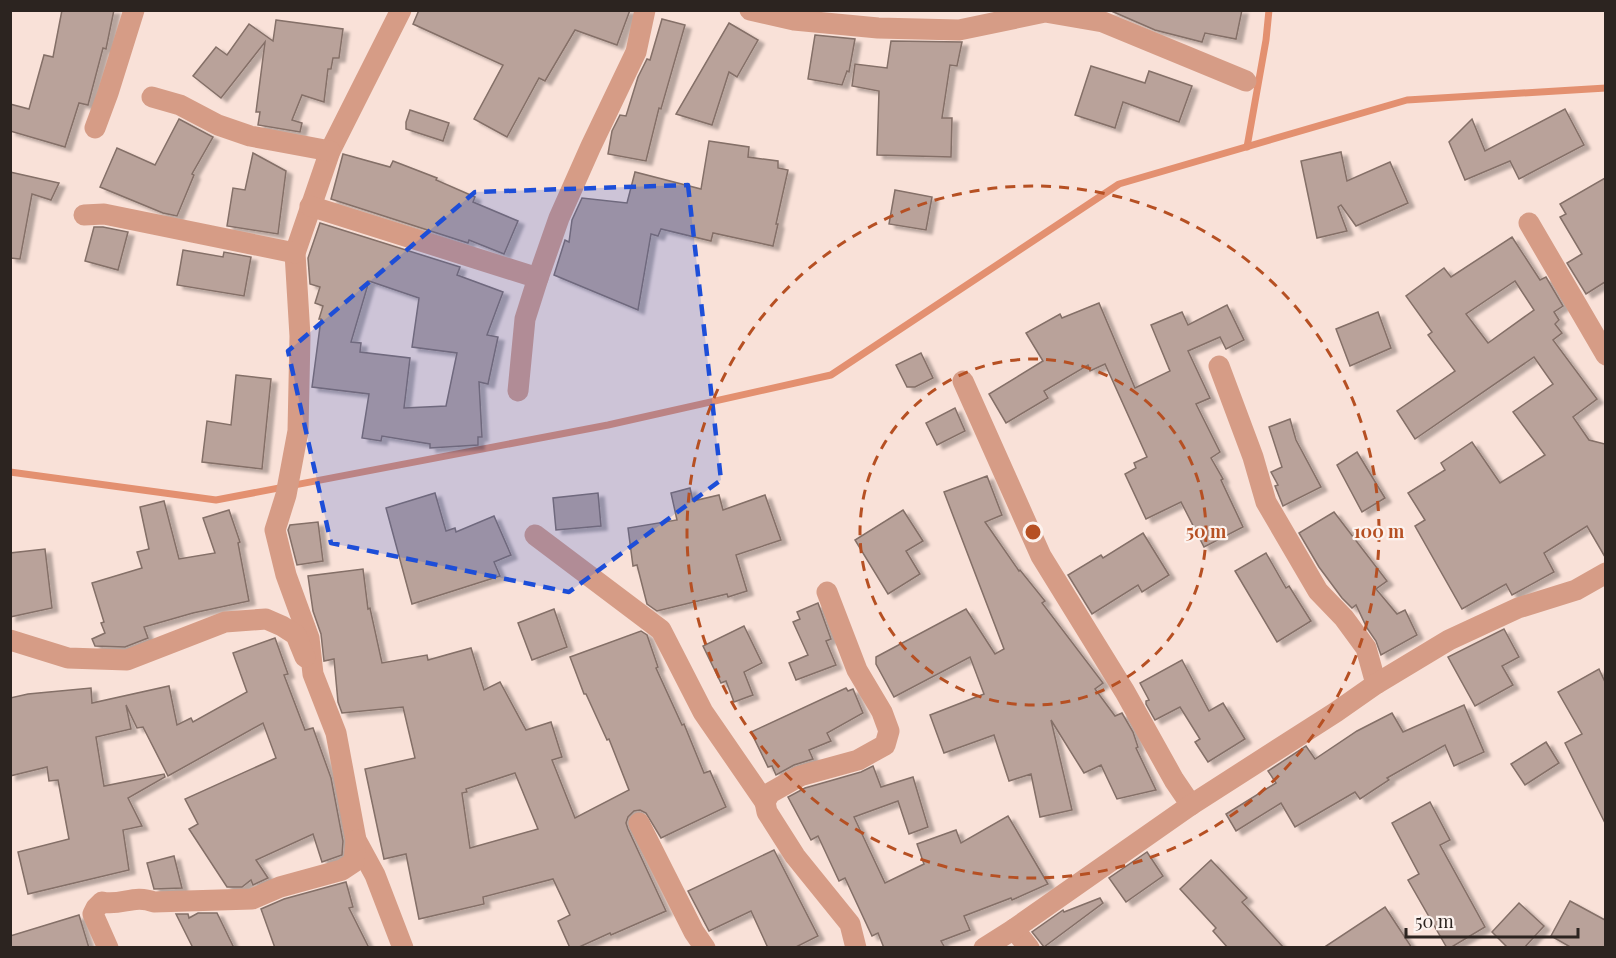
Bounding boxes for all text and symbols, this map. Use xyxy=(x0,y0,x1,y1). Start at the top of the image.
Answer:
text: 50 m xyxy=(1186,519,1227,543)
text: 100 m xyxy=(1354,519,1405,543)
centre of rings xyxy=(1023,522,1043,542)
scale bar xyxy=(1406,901,1578,939)
text: 50 m xyxy=(1415,909,1454,933)

